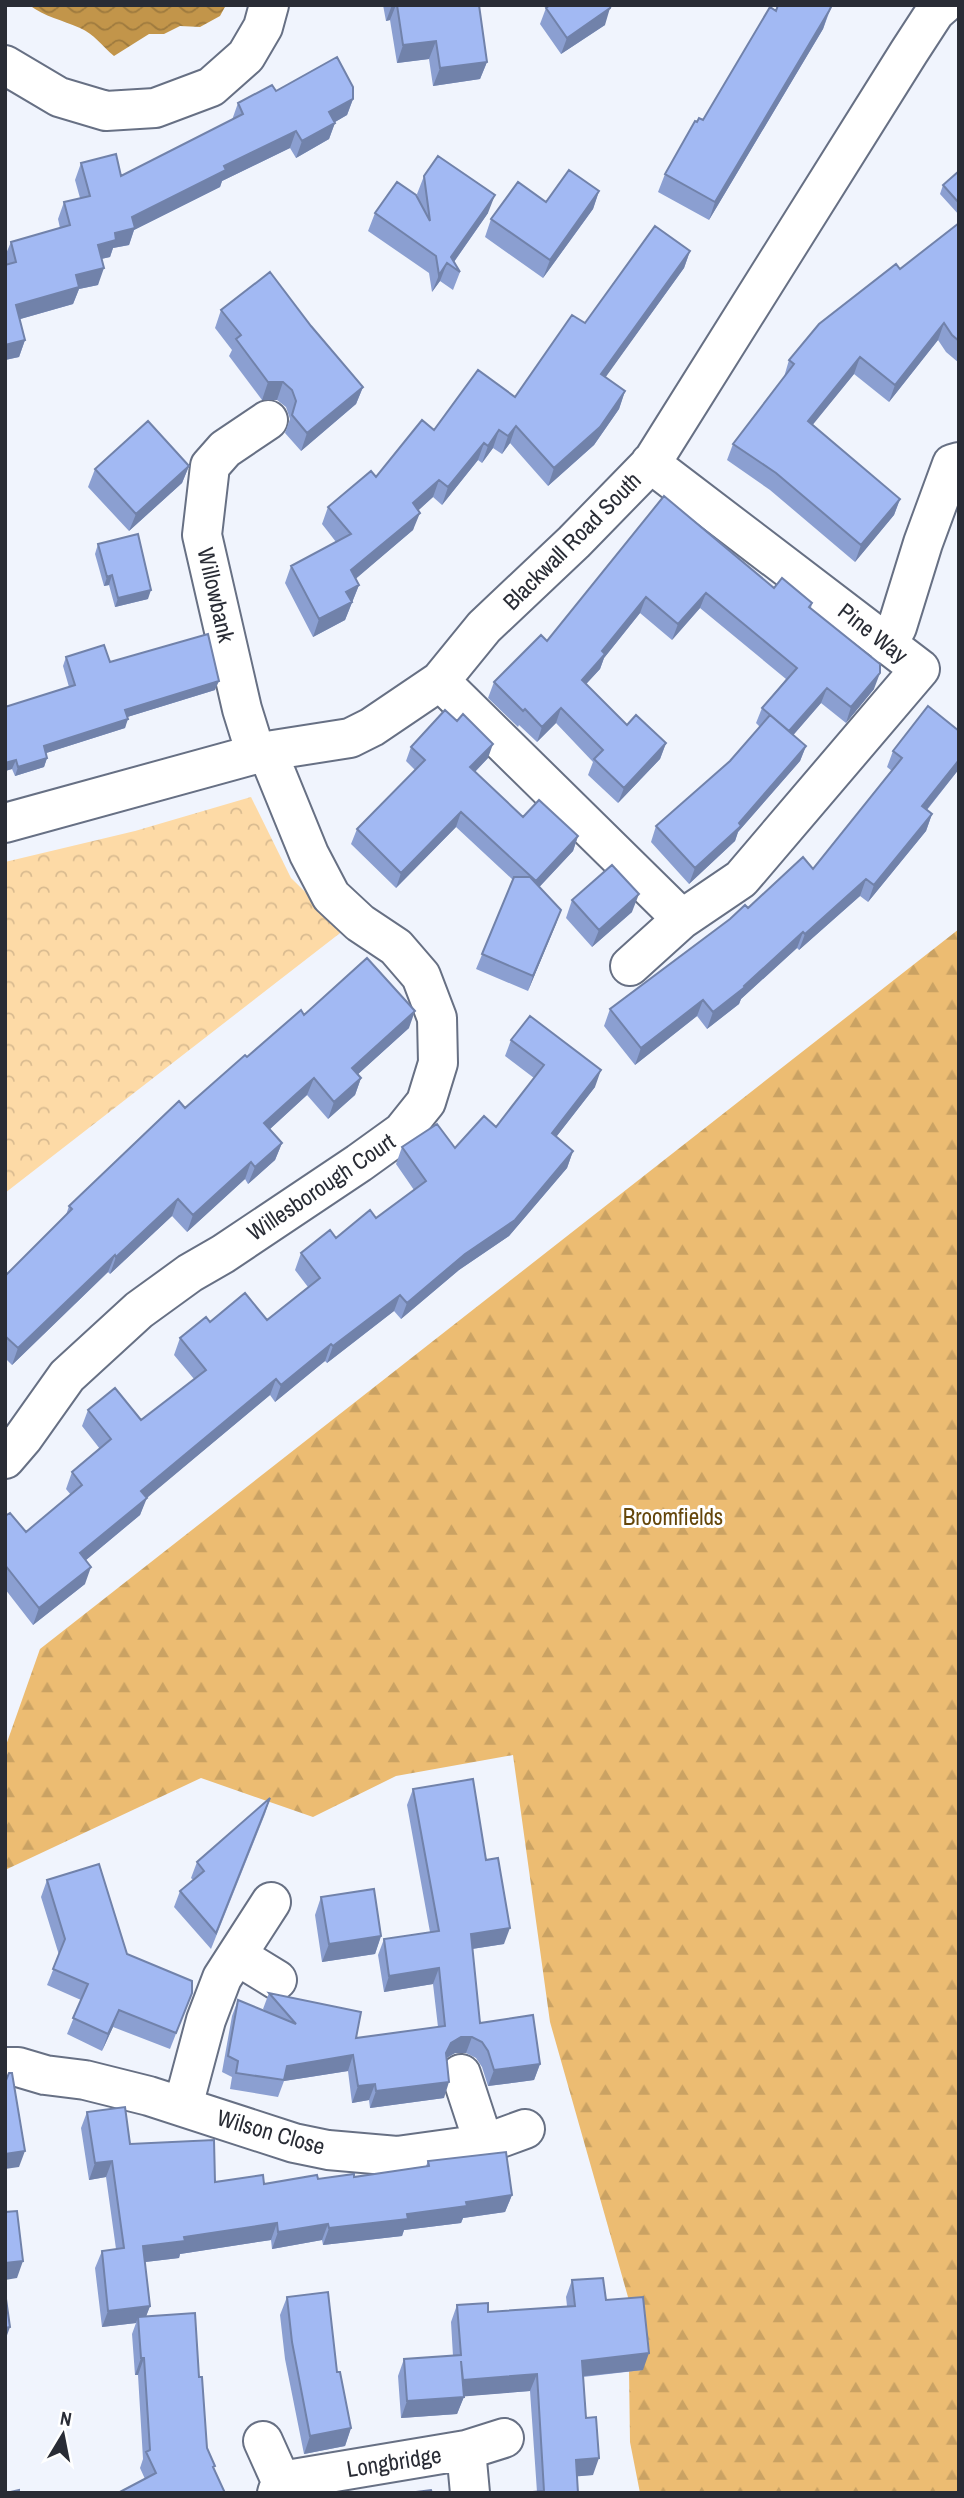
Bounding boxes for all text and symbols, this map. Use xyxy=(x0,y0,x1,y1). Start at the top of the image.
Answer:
street label: Blackwall Road South xyxy=(496,465,647,616)
street label: Willowbank xyxy=(191,544,243,646)
street label: Pine Way xyxy=(832,595,915,670)
street label: Willesborough Court xyxy=(241,1126,401,1247)
park label: Broomfields xyxy=(623,1501,723,1532)
street label: Wilson Close xyxy=(213,2101,329,2162)
north arrow xyxy=(28,2400,98,2470)
text: N xyxy=(58,2404,74,2432)
street label: Longbridge xyxy=(344,2439,443,2484)

